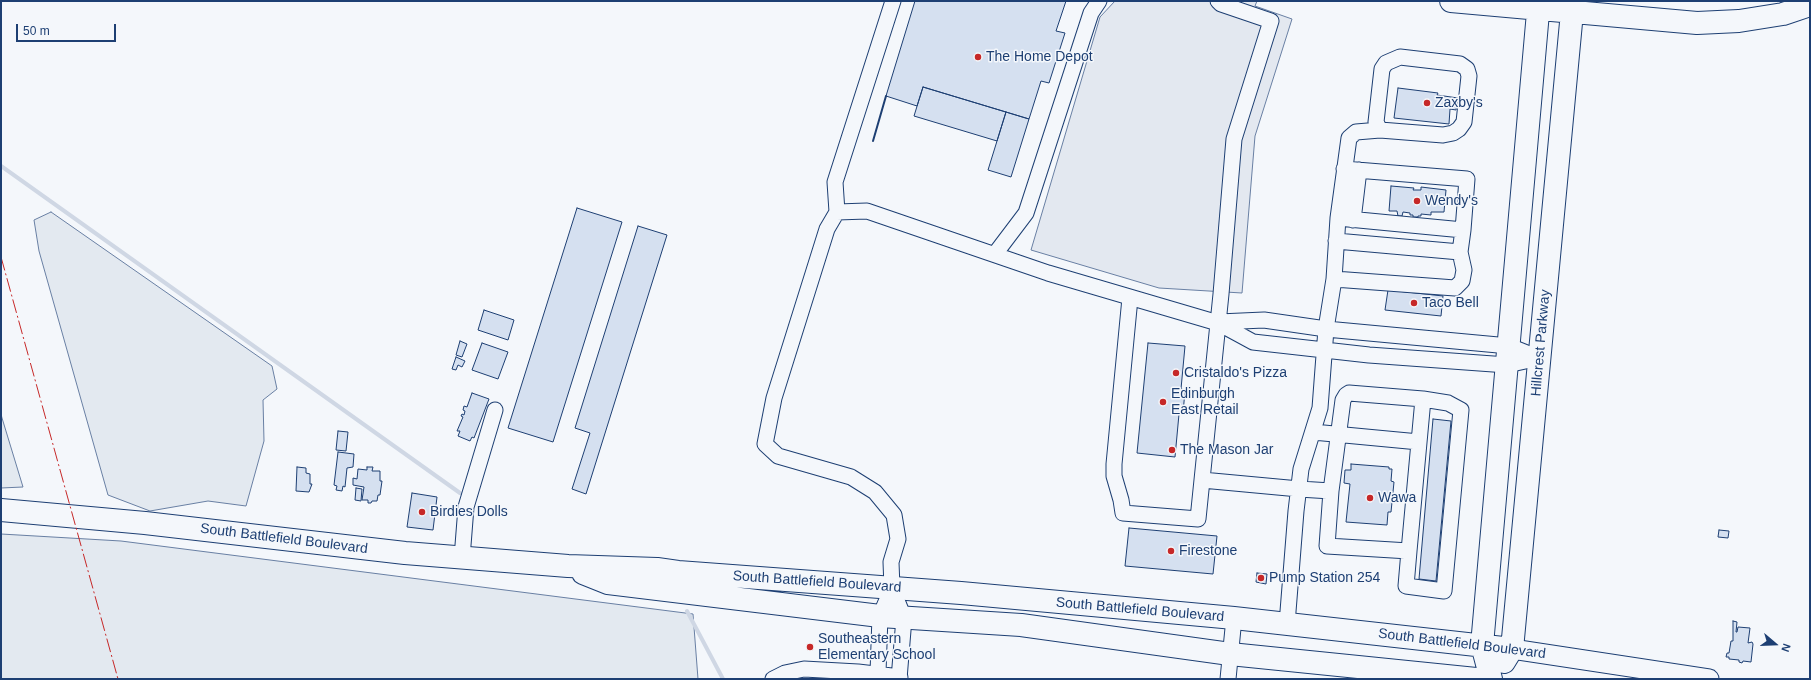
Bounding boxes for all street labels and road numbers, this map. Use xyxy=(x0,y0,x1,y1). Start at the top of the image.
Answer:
street label: Hillcrest Parkway xyxy=(1528,289,1554,397)
street label: South Battlefield Boulevard xyxy=(199,520,369,558)
street label: South Battlefield Boulevard xyxy=(732,568,902,596)
street label: South Battlefield Boulevard xyxy=(1055,594,1225,626)
street label: South Battlefield Boulevard xyxy=(1377,625,1547,663)

